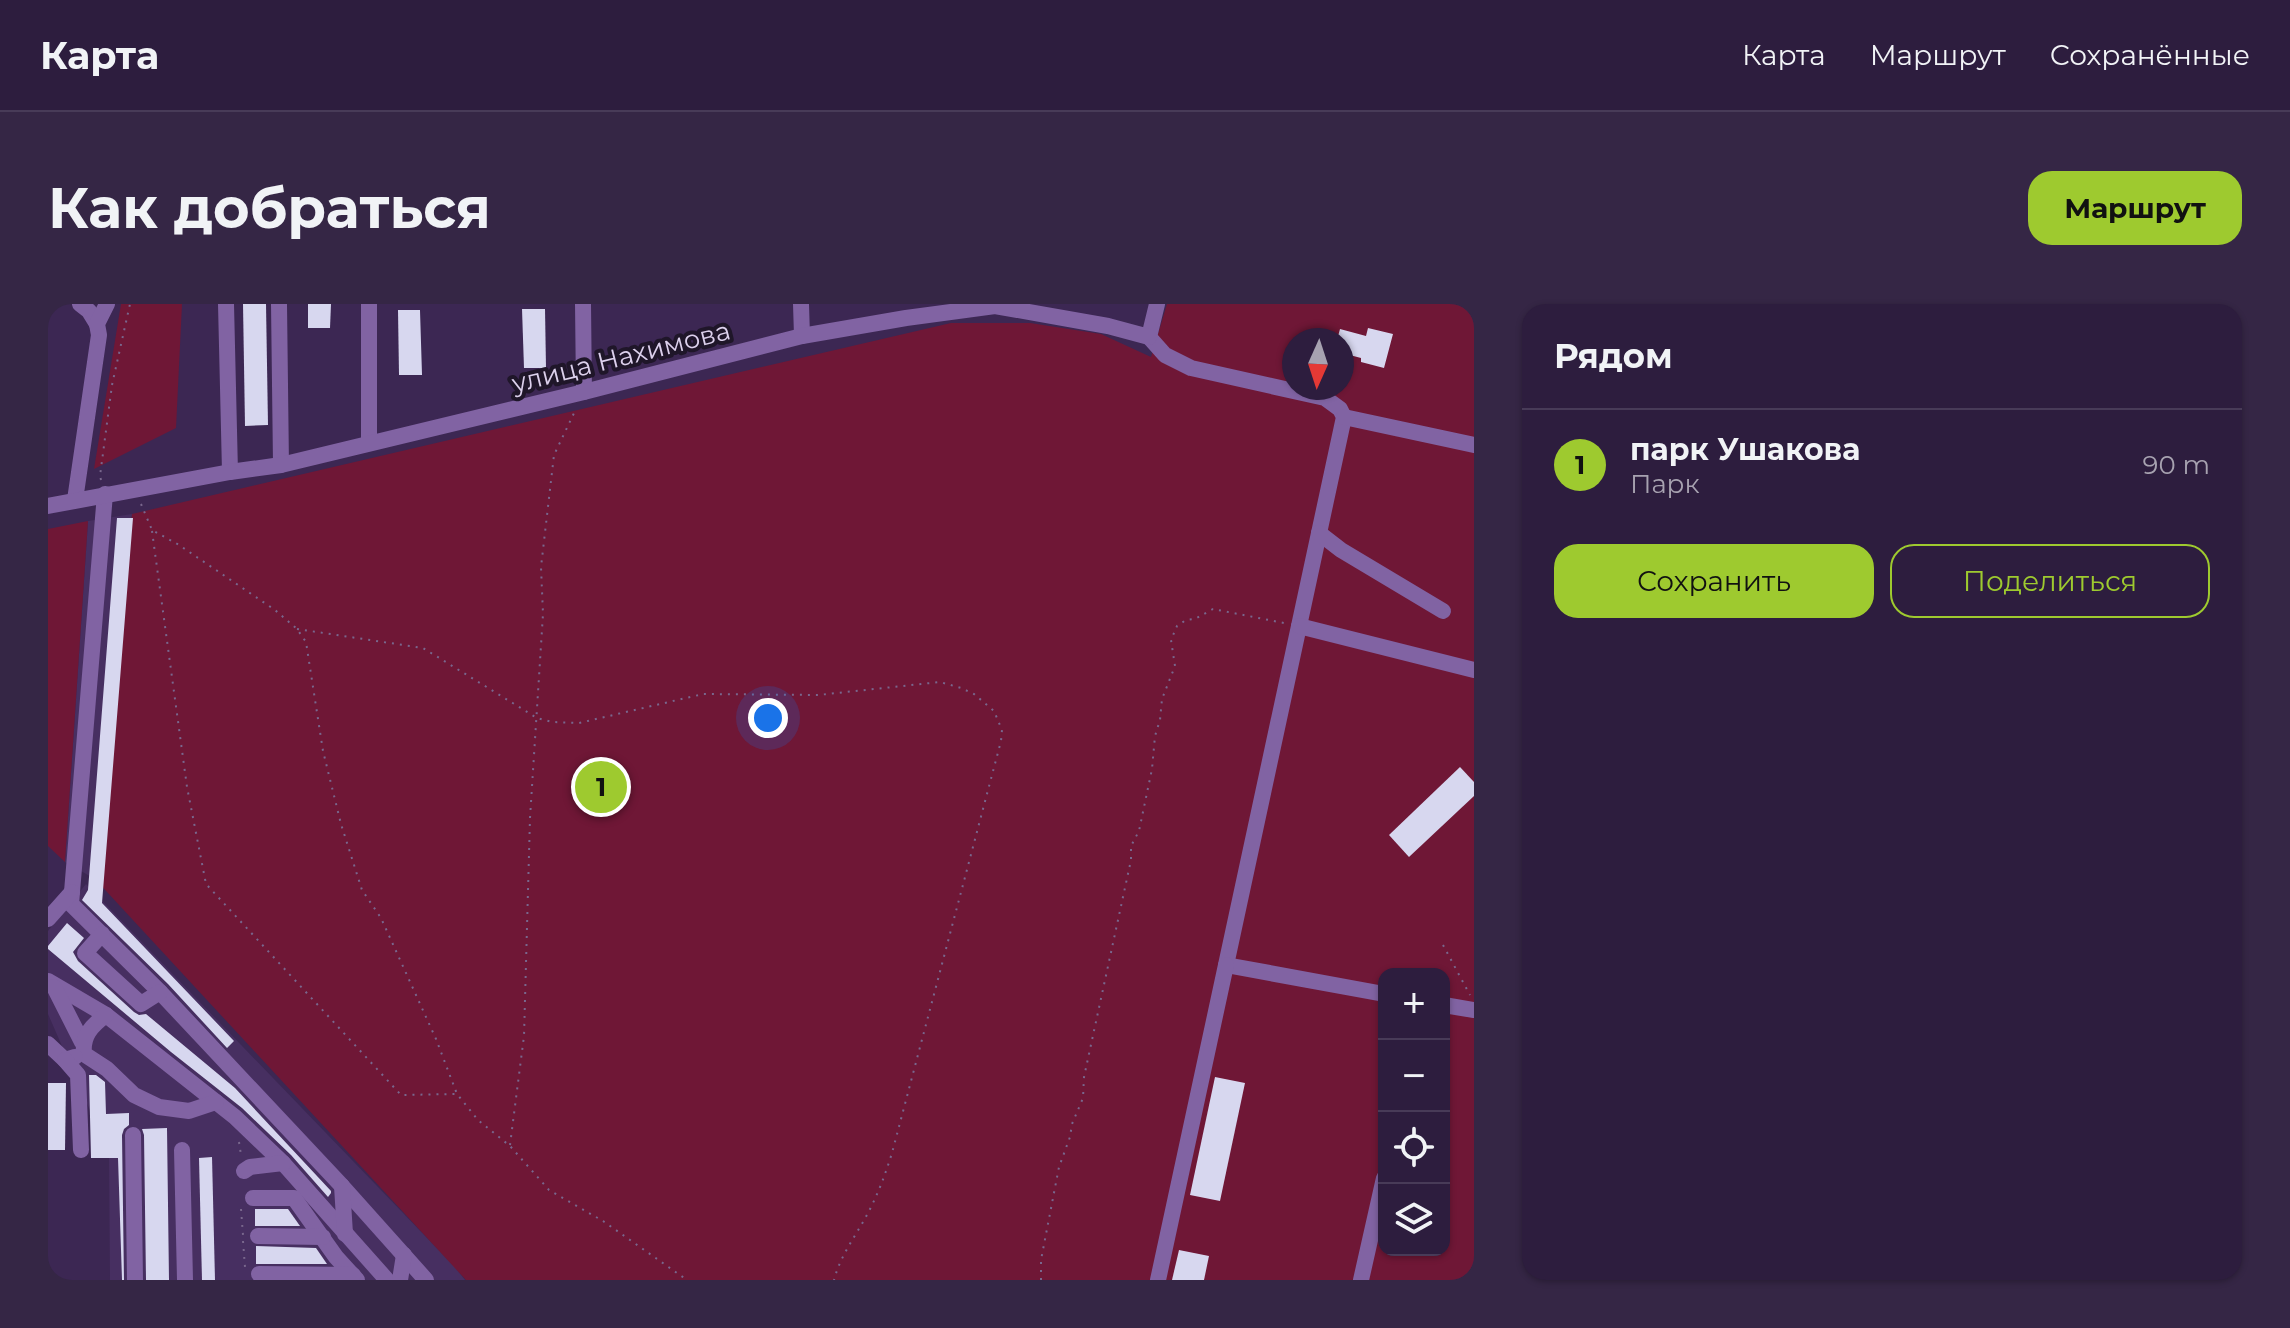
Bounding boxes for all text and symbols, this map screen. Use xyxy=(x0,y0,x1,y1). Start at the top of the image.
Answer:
text: Карта xyxy=(40,32,159,79)
text: Карта xyxy=(1742,38,1826,72)
text: Маршрут xyxy=(1870,38,2006,72)
text: Сохранённые xyxy=(2050,38,2250,72)
button: Маршрут xyxy=(2028,171,2242,245)
text: Как добраться xyxy=(48,174,491,242)
street label: улица Нахимова xyxy=(507,314,734,400)
north arrow xyxy=(1282,328,1354,400)
text: Рядом xyxy=(1554,335,1673,377)
text: парк Ушакова xyxy=(1630,431,1860,468)
text: 1 xyxy=(1575,449,1585,481)
text: 90 m xyxy=(2143,449,2210,481)
text: Парк xyxy=(1630,468,1700,500)
button: Сохранить xyxy=(1554,544,1874,618)
button: Поделиться xyxy=(1890,544,2210,618)
your location xyxy=(748,698,788,738)
pin: 1 xyxy=(575,757,627,817)
map controls xyxy=(1378,968,1450,1256)
button: + xyxy=(1378,968,1450,1040)
button: − xyxy=(1378,1040,1450,1112)
button: locate xyxy=(1378,1112,1450,1184)
button: layers xyxy=(1378,1184,1450,1256)

